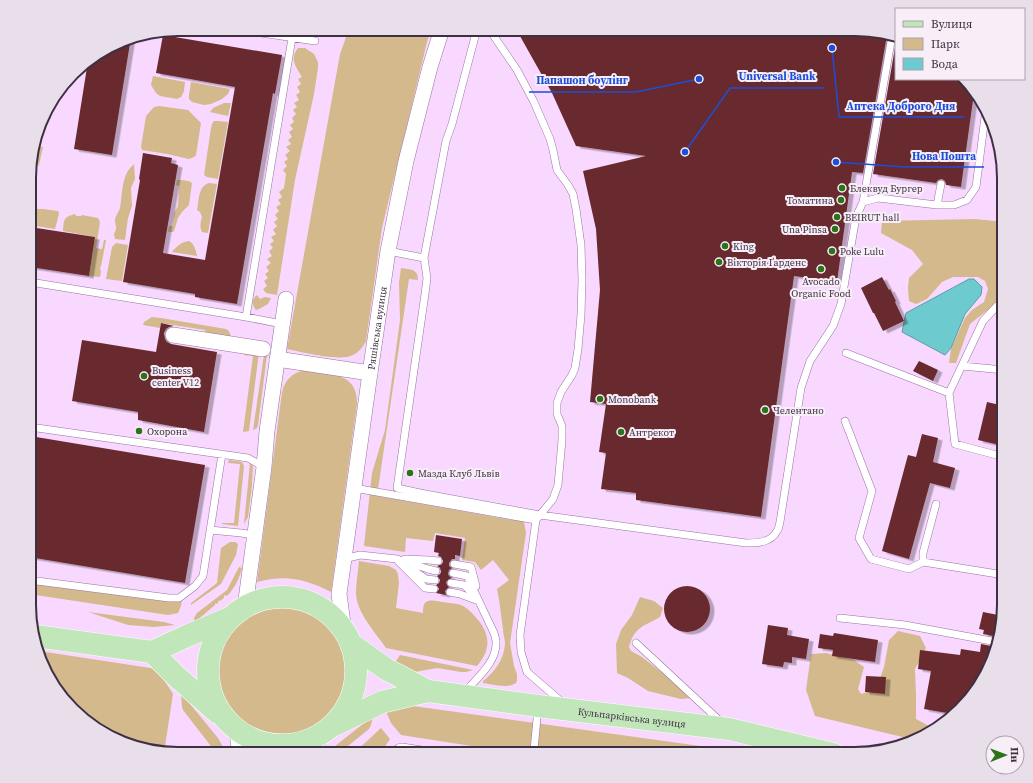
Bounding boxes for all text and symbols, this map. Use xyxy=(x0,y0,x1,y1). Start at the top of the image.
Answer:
legend xyxy=(895,8,1025,80)
text: Вулиця xyxy=(931,16,972,32)
text: Парк xyxy=(931,36,960,52)
text: Вода xyxy=(931,56,959,72)
callout: Universal Bank xyxy=(730,65,824,88)
callout: Папашон боулінг xyxy=(529,69,636,92)
text: Universal Bank xyxy=(738,69,816,84)
text: Папашон боулінг xyxy=(536,73,628,88)
callout: Аптека Доброго Дня xyxy=(839,94,964,117)
text: Аптека Доброго Дня xyxy=(847,99,955,114)
callout: Нова Пошта xyxy=(904,144,984,167)
text: Нова Пошта xyxy=(912,149,976,164)
place label: Блеквуд Бургер xyxy=(850,182,923,195)
marker: Блеквуд Бургер xyxy=(837,183,847,193)
place label: Томатина xyxy=(787,194,834,207)
marker: Томатина xyxy=(836,195,846,205)
place label: BEIRUT hall xyxy=(845,211,899,224)
marker: BEIRUT hall xyxy=(832,212,842,222)
place label: Una Pinsa xyxy=(782,223,828,236)
marker: Una Pinsa xyxy=(830,224,840,234)
place label: King xyxy=(733,240,754,253)
marker: King xyxy=(720,241,730,251)
place label: Poke Lulu xyxy=(840,245,884,258)
marker: Poke Lulu xyxy=(827,246,837,256)
place label: Вікторія Ґарденс xyxy=(727,256,806,269)
marker: Вікторія Ґарденс xyxy=(714,257,724,267)
marker: Avocado Organic Food xyxy=(816,264,826,274)
place label: Avocado Organic Food xyxy=(791,275,851,300)
street label: Ряшівська вулиця xyxy=(365,285,390,371)
place label: Business center V12 xyxy=(152,364,199,389)
marker: Business center V12 xyxy=(139,371,149,381)
place label: Monobank xyxy=(608,393,657,406)
marker: Monobank xyxy=(595,394,605,404)
place label: Челентано xyxy=(773,404,824,417)
marker: Челентано xyxy=(760,405,770,415)
place label: Охорона xyxy=(147,425,188,438)
marker: Охорона xyxy=(134,426,144,436)
place label: Антрекот xyxy=(629,426,675,439)
marker: Антрекот xyxy=(616,427,626,437)
place label: Мазда Клуб Львів xyxy=(418,467,500,480)
marker: Мазда Клуб Львів xyxy=(405,468,415,478)
street label: Кульпарківська вулиця xyxy=(577,705,686,731)
north arrow xyxy=(985,735,1025,775)
text: Пн xyxy=(1007,747,1022,763)

